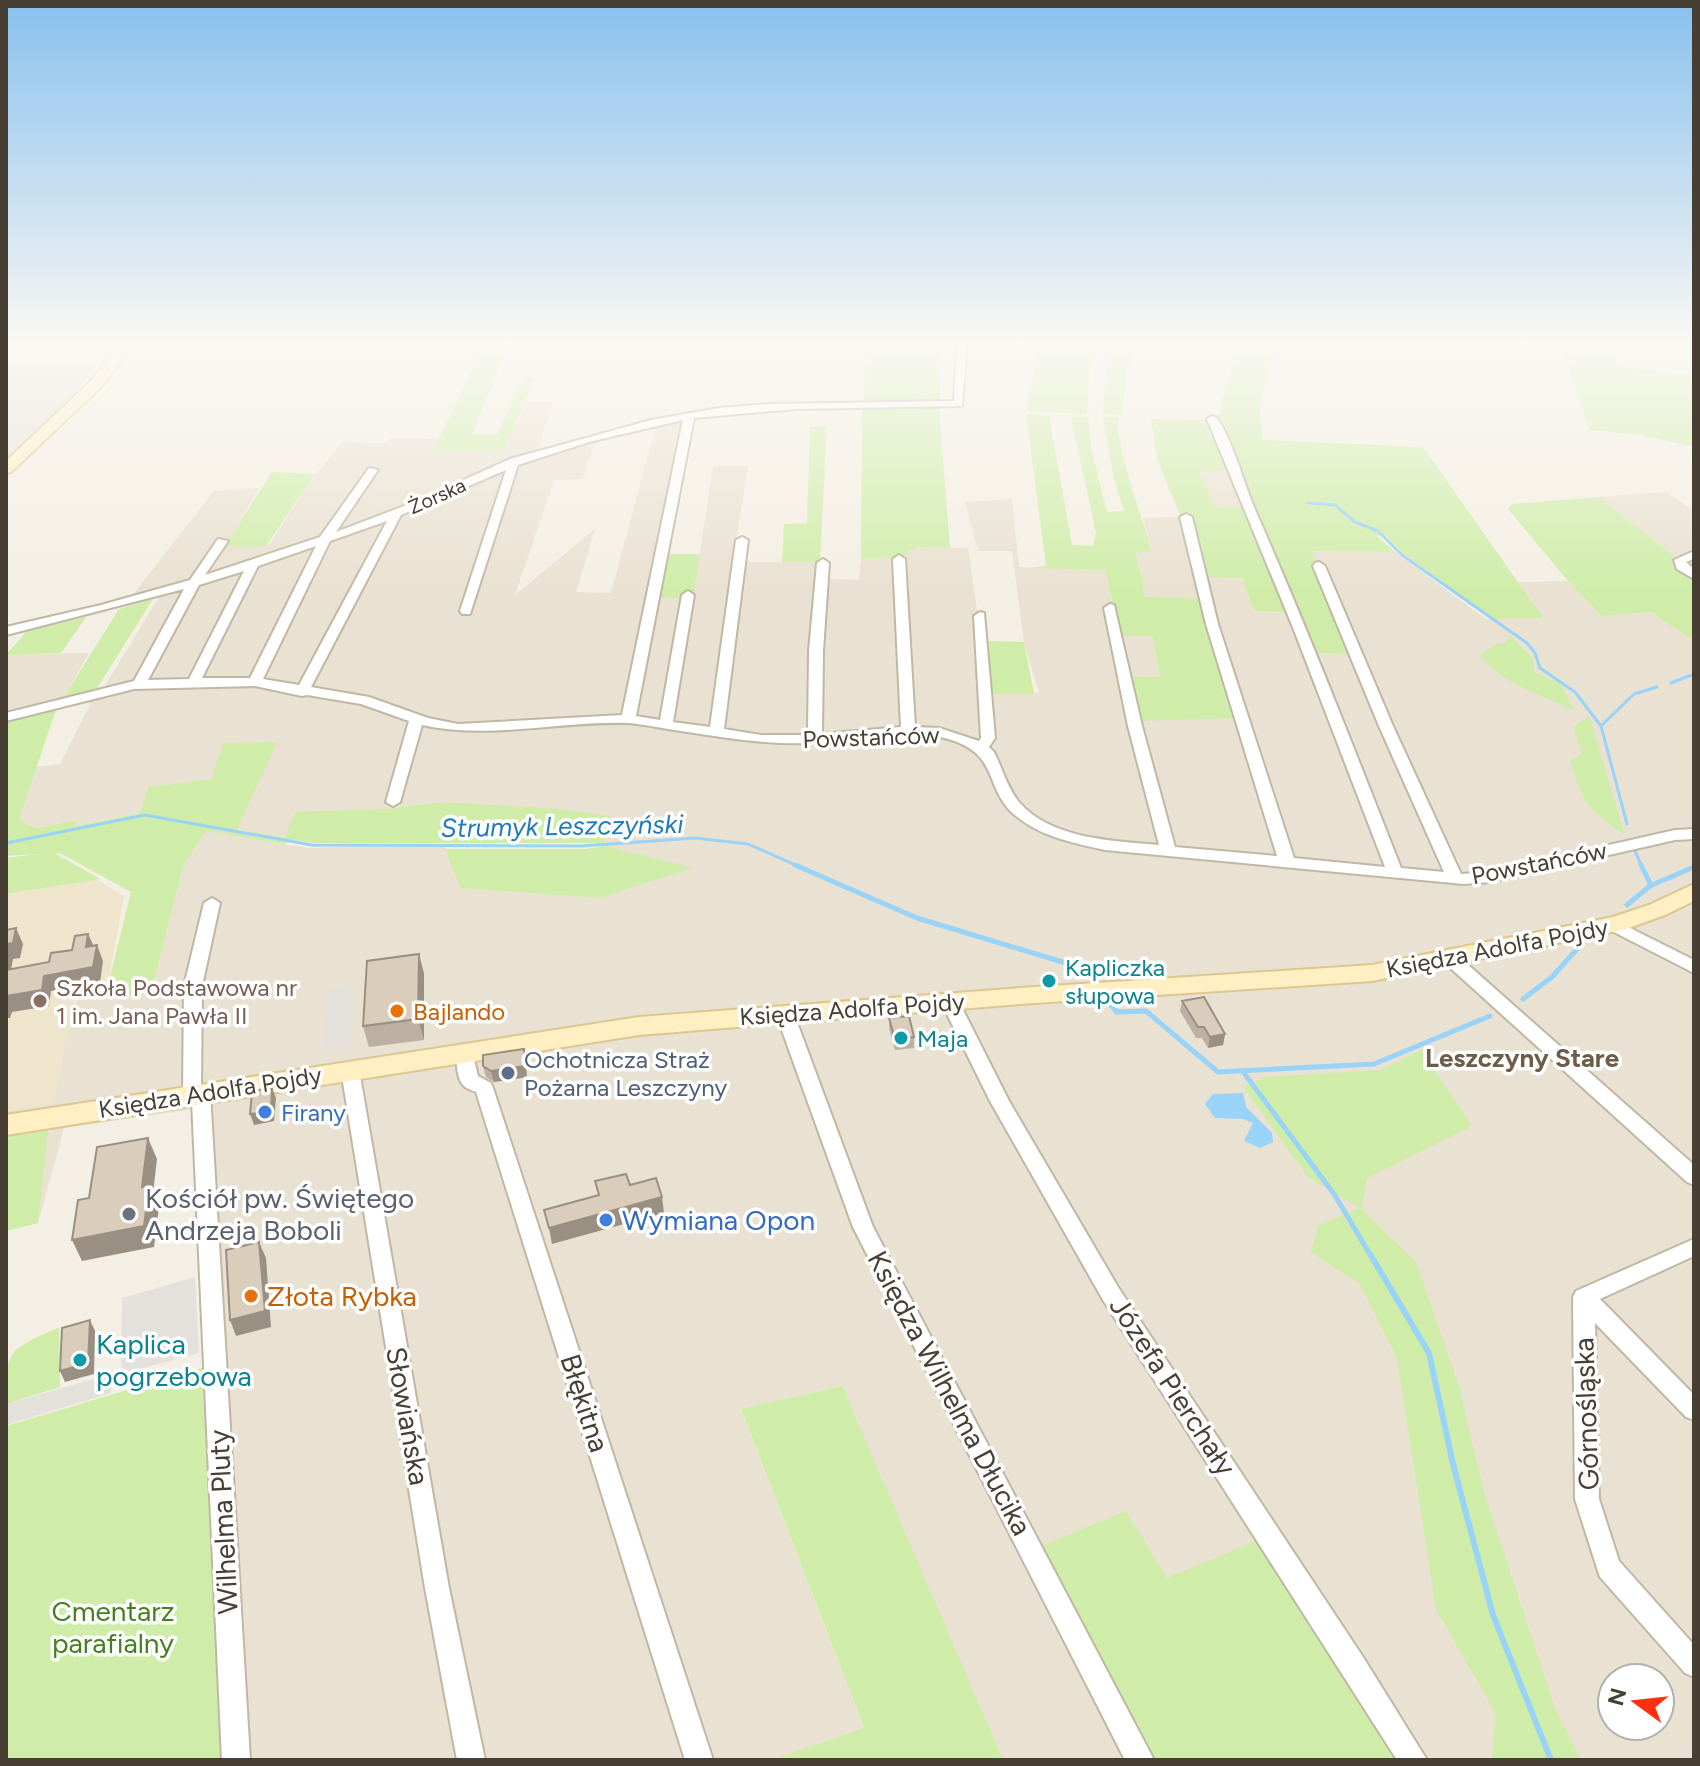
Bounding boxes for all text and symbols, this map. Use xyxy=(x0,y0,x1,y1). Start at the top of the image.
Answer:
street label: Żorska xyxy=(405,473,469,519)
street label: Powstańców xyxy=(802,720,940,754)
water label: Strumyk Leszczyński xyxy=(440,808,685,844)
street label: Powstańców xyxy=(1469,836,1609,890)
street label: Księdza Adolfa Pojdy xyxy=(1384,912,1611,984)
place label: Kapliczka słupowa xyxy=(1065,953,1165,1010)
marker: Kapliczka słupowa xyxy=(1040,972,1058,990)
place label: Szkoła Podstawowa nr 1 im. Jana Pawła II xyxy=(56,973,297,1030)
street label: Księdza Adolfa Pojdy xyxy=(739,987,966,1031)
marker: Szkoła Podstawowa nr 1 im. Jana Pawła II xyxy=(31,992,49,1010)
place label: Bajlando xyxy=(413,997,505,1026)
marker: Bajlando xyxy=(388,1002,406,1020)
place label: Maja xyxy=(917,1024,968,1053)
marker: Maja xyxy=(892,1029,910,1047)
district label: Leszczyny Stare xyxy=(1425,1042,1619,1074)
place label: Ochotnicza Straż Pożarna Leszczyny xyxy=(524,1045,727,1102)
street label: Księdza Adolfa Pojdy xyxy=(96,1060,324,1124)
marker: Ochotnicza Straż Pożarna Leszczyny xyxy=(499,1064,517,1082)
place label: Firany xyxy=(281,1098,346,1127)
marker: Firany xyxy=(256,1103,274,1121)
place label: Kościół pw. Świętego Andrzeja Boboli xyxy=(145,1181,414,1247)
place label: Wymiana Opon xyxy=(622,1203,815,1237)
marker: Kościół pw. Świętego Andrzeja Boboli xyxy=(120,1205,138,1223)
marker: Wymiana Opon xyxy=(597,1211,615,1229)
street label: Księdza Wilhelma Dłucika xyxy=(861,1245,1039,1541)
place label: Złota Rybka xyxy=(267,1279,417,1313)
marker: Złota Rybka xyxy=(242,1287,260,1305)
street label: Józefa Pierchały xyxy=(1103,1290,1244,1482)
place label: Kaplica pogrzebowa xyxy=(96,1327,252,1393)
street label: Górnośląska xyxy=(1566,1337,1606,1491)
street label: Słowiańska xyxy=(379,1344,437,1488)
street label: Błękitna xyxy=(553,1350,617,1456)
marker: Kaplica pogrzebowa xyxy=(71,1351,89,1369)
street label: Wilhelma Pluty xyxy=(201,1429,245,1615)
park label: Cmentarz parafialny xyxy=(52,1594,174,1660)
north arrow xyxy=(1596,1662,1676,1742)
text: N xyxy=(1602,1685,1632,1709)

